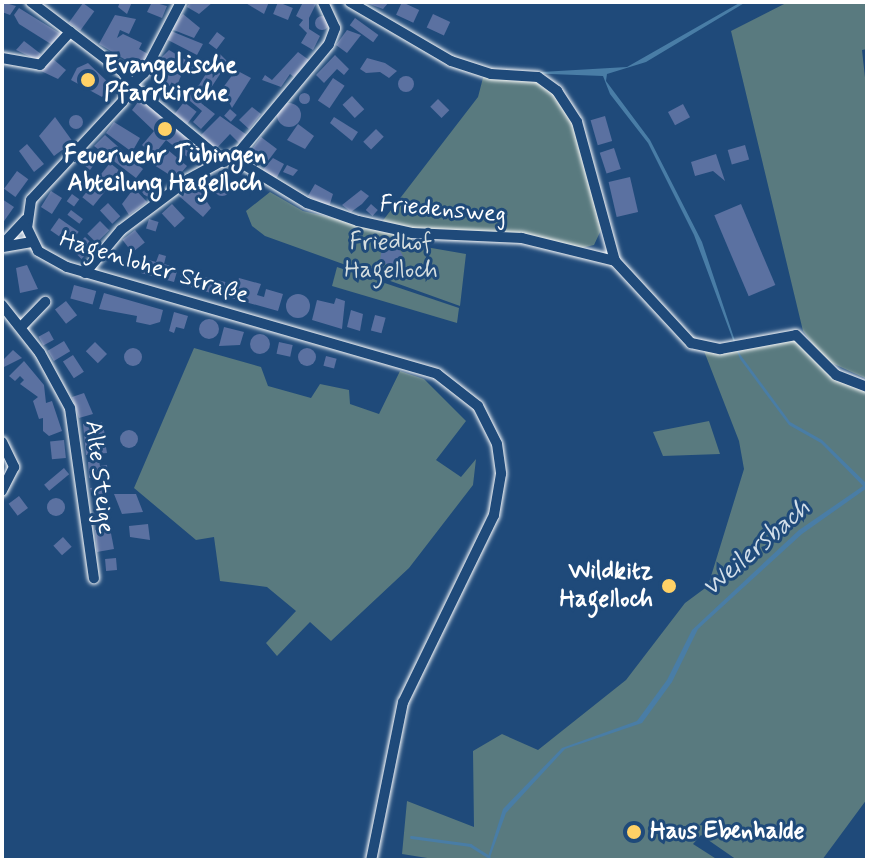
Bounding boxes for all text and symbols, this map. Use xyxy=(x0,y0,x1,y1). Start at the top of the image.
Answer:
place label: Evangelische Pfarrkirche xyxy=(104,52,237,108)
marker: Evangelische Pfarrkirche xyxy=(79,71,97,89)
marker: Feuerwehr Tübingen Abteilung Hagelloch xyxy=(156,120,174,138)
place label: Feuerwehr Tübingen Abteilung Hagelloch xyxy=(65,142,265,198)
street label: Friedensweg xyxy=(379,190,507,230)
street label: Hagenloher Straße xyxy=(56,226,252,310)
park label: Friedhof Hagelloch xyxy=(344,229,438,285)
street label: Alte Steige xyxy=(78,421,120,533)
water label: Weilersbach xyxy=(697,494,817,604)
place label: Wildkitz Hagelloch xyxy=(559,558,653,614)
marker: Wildkitz Hagelloch xyxy=(660,577,678,595)
place label: Haus Ebenhalde xyxy=(650,818,805,846)
marker: Haus Ebenhalde xyxy=(625,823,643,841)

